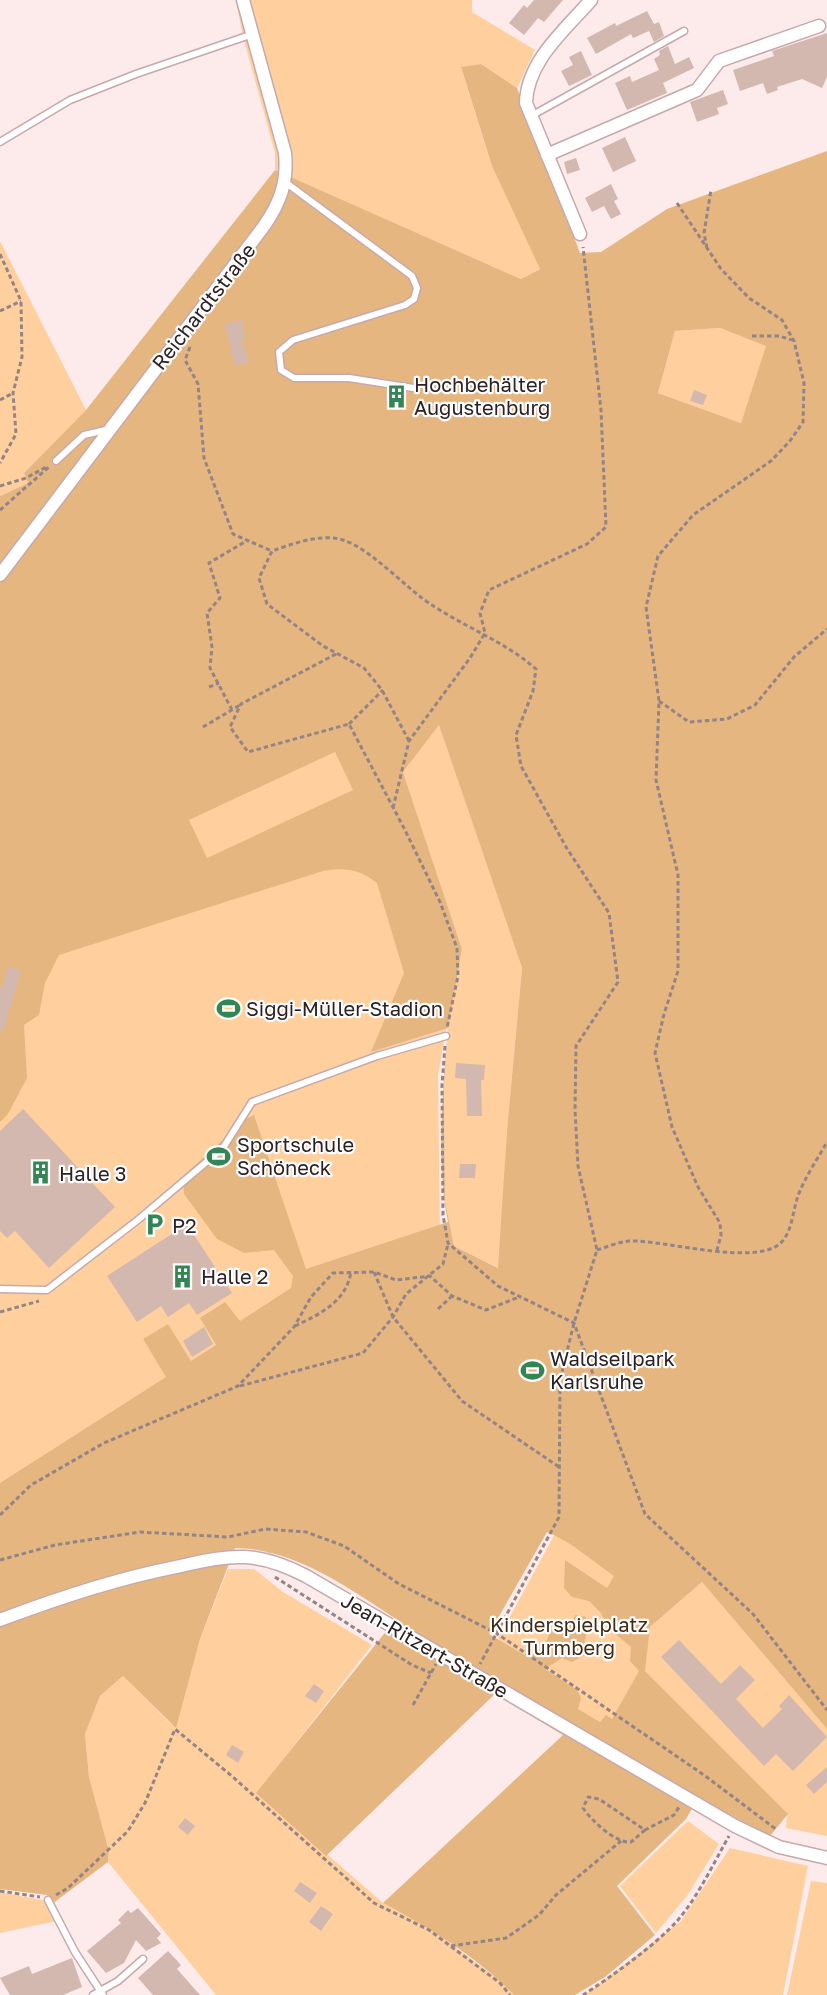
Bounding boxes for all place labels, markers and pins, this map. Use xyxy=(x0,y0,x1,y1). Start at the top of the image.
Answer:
place label: Hochbehälter Augustenburg xyxy=(414,372,550,419)
building icon: Hochbehälter Augustenburg xyxy=(383,383,409,409)
sports icon: Siggi-Müller-Stadion xyxy=(215,995,241,1021)
place label: Siggi-Müller-Stadion xyxy=(246,996,443,1020)
place label: Sportschule Schöneck xyxy=(237,1132,354,1179)
sports icon: Sportschule Schöneck xyxy=(206,1143,232,1169)
building icon: Halle 3 xyxy=(28,1160,54,1186)
place label: Halle 3 xyxy=(59,1161,126,1185)
parking icon: P2 xyxy=(141,1212,167,1238)
place label: P2 xyxy=(172,1213,197,1237)
building icon: Halle 2 xyxy=(170,1263,196,1289)
place label: Halle 2 xyxy=(201,1264,268,1288)
place label: Waldseilpark Karlsruhe xyxy=(550,1346,675,1393)
sports icon: Waldseilpark Karlsruhe xyxy=(519,1357,545,1383)

